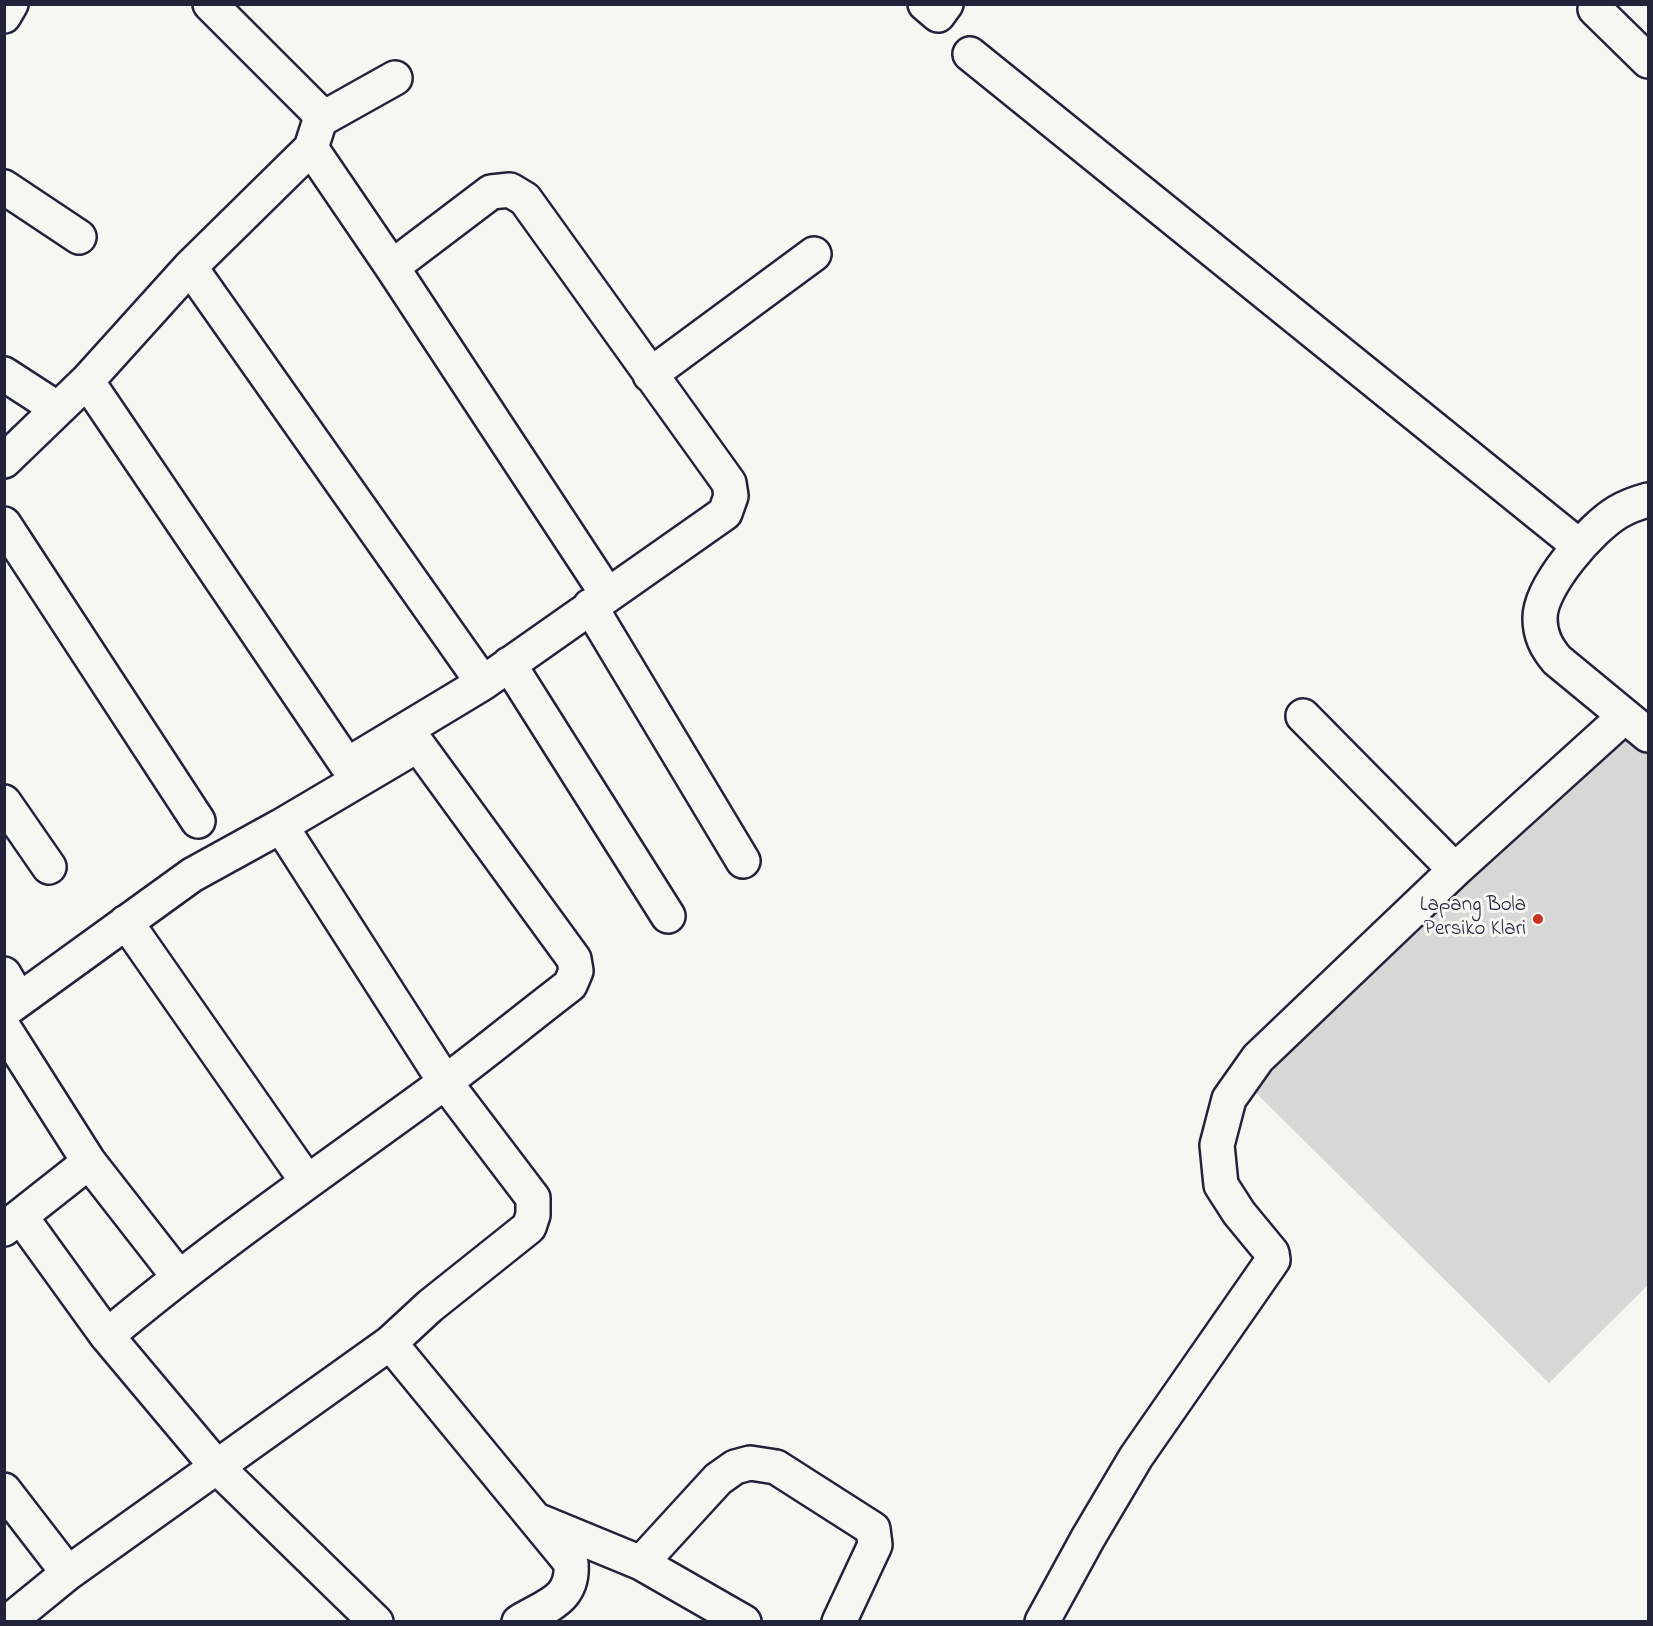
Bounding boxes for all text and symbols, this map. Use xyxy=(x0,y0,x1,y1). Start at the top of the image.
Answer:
place label: Lapang Bola Persiko Klari xyxy=(1420,894,1526,944)
marker: Lapang Bola Persiko Klari xyxy=(1531,912,1545,926)

